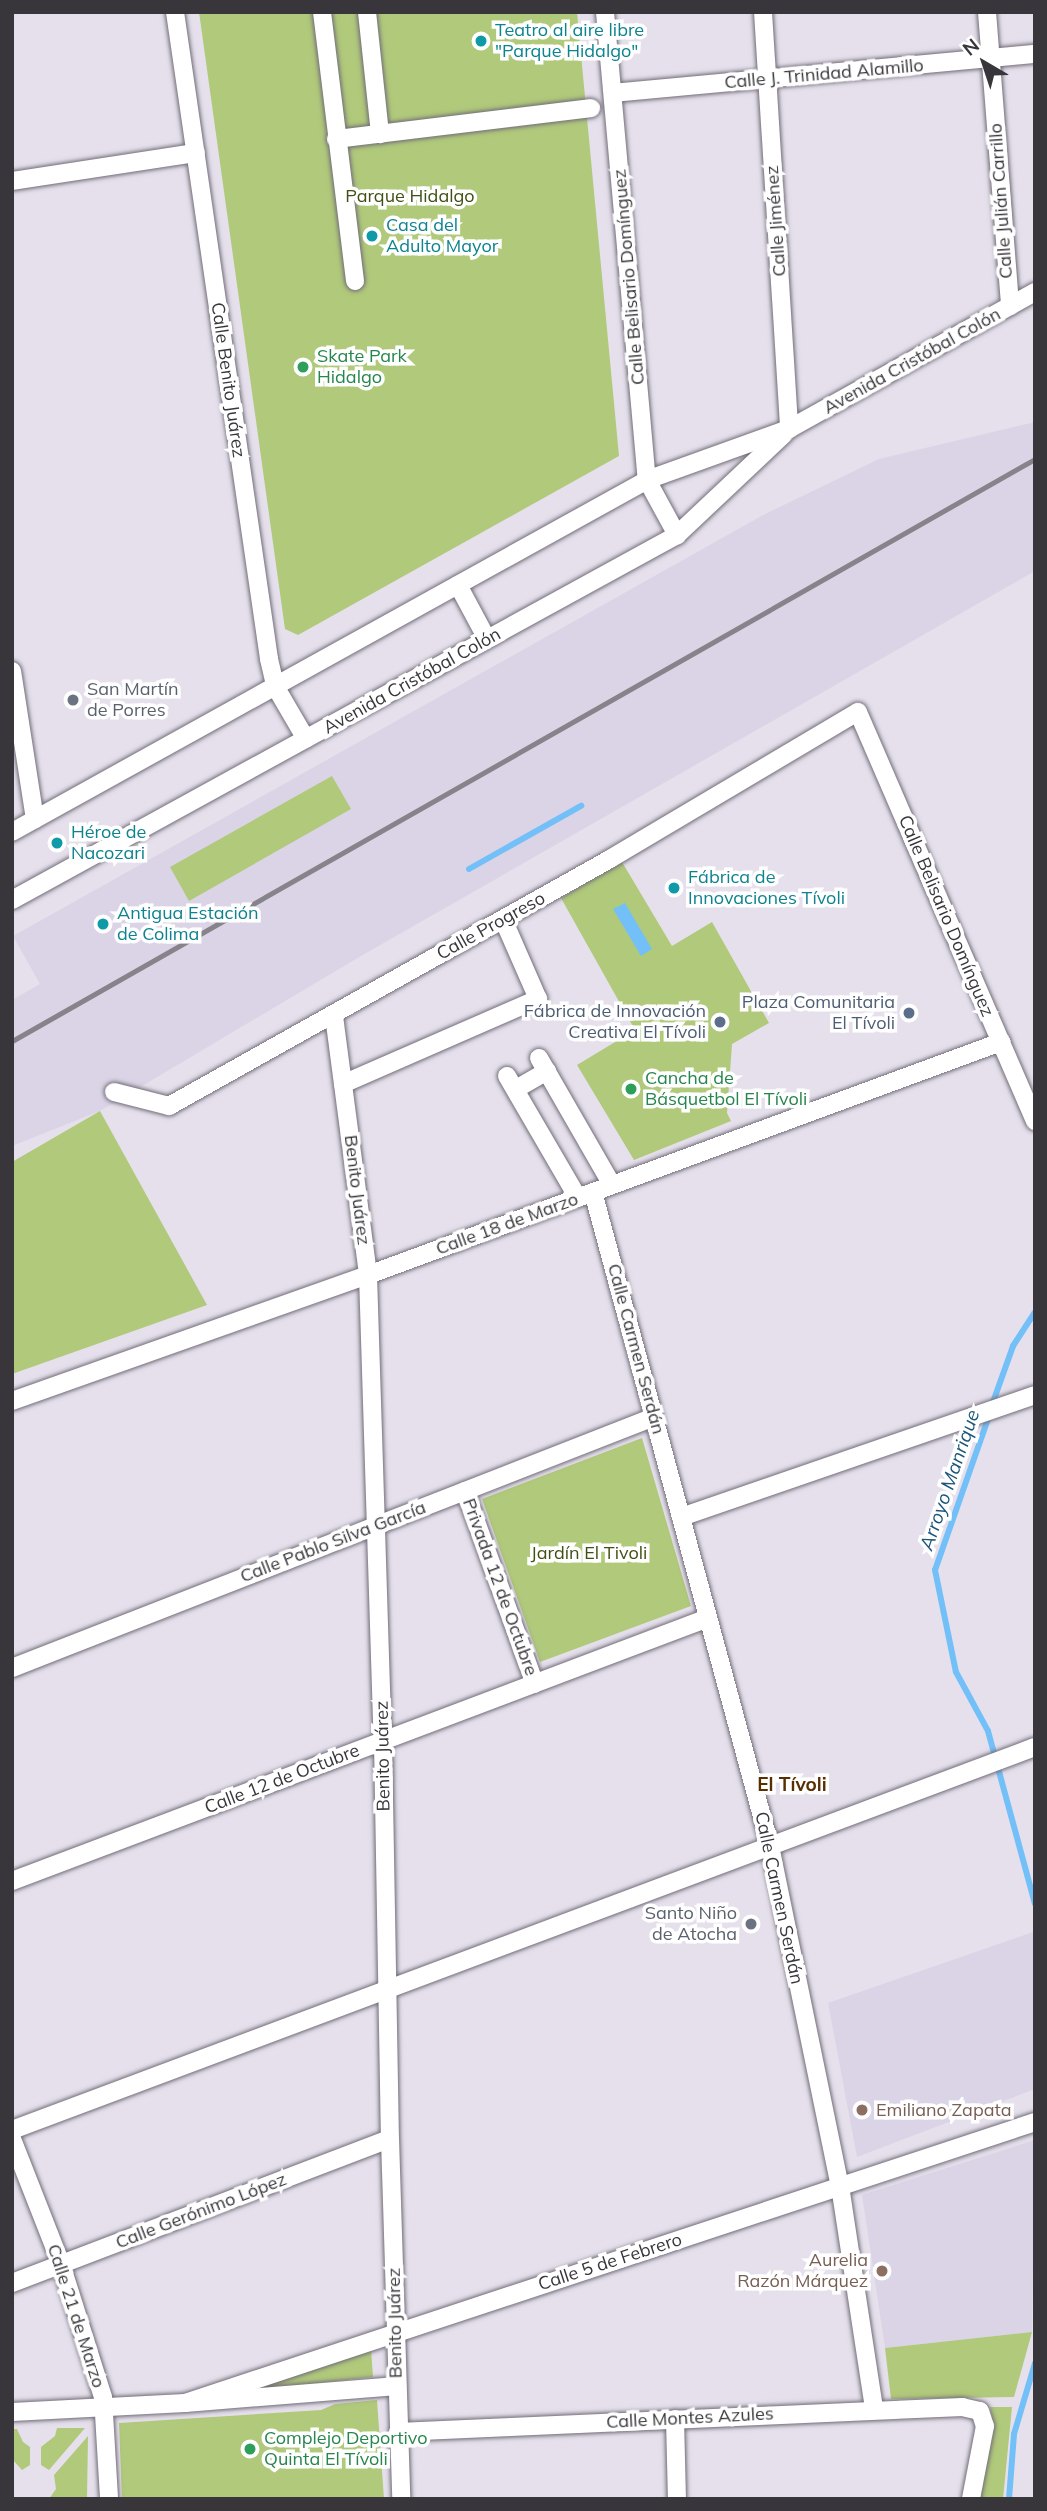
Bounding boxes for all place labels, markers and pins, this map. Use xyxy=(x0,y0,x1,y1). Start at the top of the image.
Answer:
place label: Teatro al aire libre "Parque Hidalgo" xyxy=(495,20,644,62)
marker: Teatro al aire libre "Parque Hidalgo" xyxy=(473,33,489,49)
place label: Casa del Adulto Mayor xyxy=(386,215,498,258)
marker: Casa del Adulto Mayor xyxy=(364,228,380,244)
place label: Skate Park Hidalgo xyxy=(317,346,407,388)
marker: Skate Park Hidalgo xyxy=(295,359,311,375)
place label: San Martín de Porres xyxy=(87,679,179,722)
marker: San Martín de Porres xyxy=(65,692,81,708)
place label: Héroe de Nacozari xyxy=(71,822,146,864)
marker: Héroe de Nacozari xyxy=(49,835,65,851)
place label: Fábrica de Innovaciones Tívoli xyxy=(688,867,845,910)
marker: Fábrica de Innovaciones Tívoli xyxy=(666,880,682,896)
place label: Antigua Estación de Colima xyxy=(117,903,259,946)
marker: Antigua Estación de Colima xyxy=(95,916,111,932)
place label: Plaza Comunitaria El Tívoli xyxy=(742,992,895,1034)
place label: Fábrica de Innovación Creativa El Tívoli xyxy=(524,1001,706,1044)
marker: Plaza Comunitaria El Tívoli xyxy=(901,1005,917,1021)
marker: Fábrica de Innovación Creativa El Tívoli xyxy=(712,1014,728,1030)
place label: Cancha de Básquetbol El Tívoli xyxy=(645,1068,807,1110)
marker: Cancha de Básquetbol El Tívoli xyxy=(623,1081,639,1097)
place label: Santo Niño de Atocha xyxy=(645,1903,737,1946)
marker: Santo Niño de Atocha xyxy=(743,1916,759,1932)
place label: Emiliano Zapata xyxy=(876,2099,1012,2121)
marker: Emiliano Zapata xyxy=(854,2102,870,2118)
place label: Aurelia Razón Márquez xyxy=(737,2250,868,2292)
marker: Aurelia Razón Márquez xyxy=(874,2263,890,2279)
place label: Complejo Deportivo Quinta El Tívoli xyxy=(264,2428,428,2470)
marker: Complejo Deportivo Quinta El Tívoli xyxy=(242,2441,258,2457)

